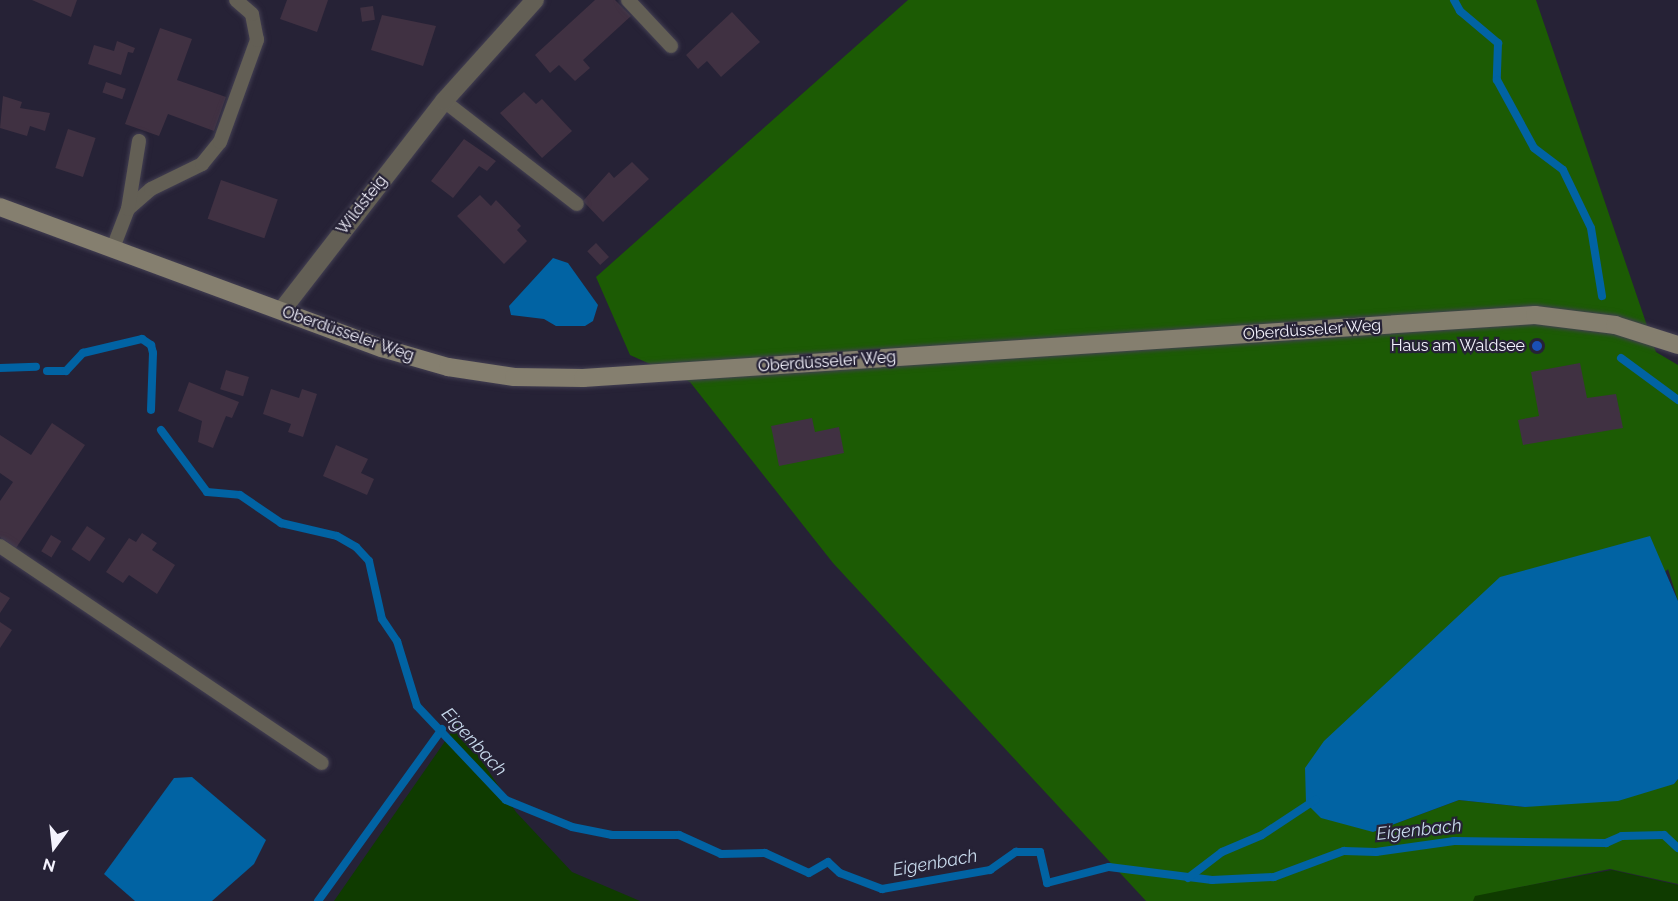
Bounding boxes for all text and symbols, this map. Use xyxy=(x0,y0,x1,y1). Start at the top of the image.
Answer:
street label: Wildsteig xyxy=(333,171,391,239)
street label: Oberdüsseler Weg xyxy=(279,302,417,366)
street label: Oberdüsseler Weg xyxy=(1242,316,1382,344)
place label: Haus am Waldsee xyxy=(1390,336,1525,356)
marker: Haus am Waldsee xyxy=(1530,339,1544,353)
street label: Oberdüsseler Weg xyxy=(757,348,897,376)
water label: Eigenbach xyxy=(437,703,511,781)
water label: Eigenbach xyxy=(1375,815,1463,845)
north arrow xyxy=(24,817,84,877)
water label: Eigenbach xyxy=(891,845,979,881)
text: N xyxy=(41,854,58,876)

